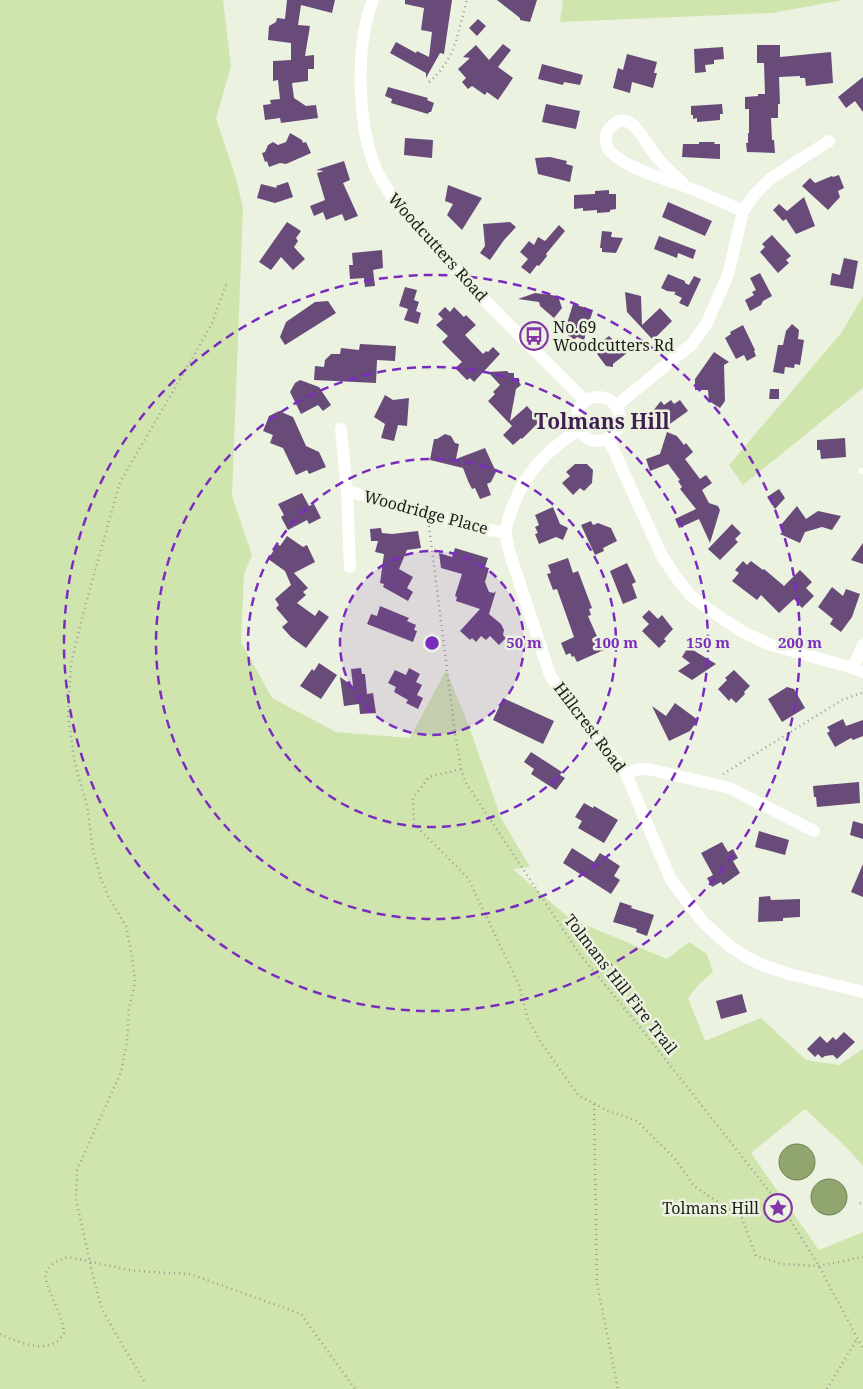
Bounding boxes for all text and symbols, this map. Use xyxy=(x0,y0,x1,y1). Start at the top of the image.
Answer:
street label: Woodcutters Road xyxy=(383,188,493,306)
place label: No.69 Woodcutters Rd xyxy=(553,316,674,356)
bus stop icon: No.69 Woodcutters Rd xyxy=(519,321,549,351)
district label: Tolmans Hill xyxy=(534,407,670,435)
street label: Woodridge Place xyxy=(361,485,491,539)
text: 50 m xyxy=(506,632,542,652)
text: 100 m xyxy=(594,632,638,652)
text: 150 m xyxy=(686,632,730,652)
text: 200 m xyxy=(778,632,822,652)
centre of rings xyxy=(423,634,441,652)
street label: Hillcrest Road xyxy=(549,678,631,777)
street label: Tolmans Hill Fire Trail xyxy=(559,910,683,1059)
place icon: Tolmans Hill xyxy=(763,1193,793,1223)
place label: Tolmans Hill xyxy=(662,1197,759,1219)

